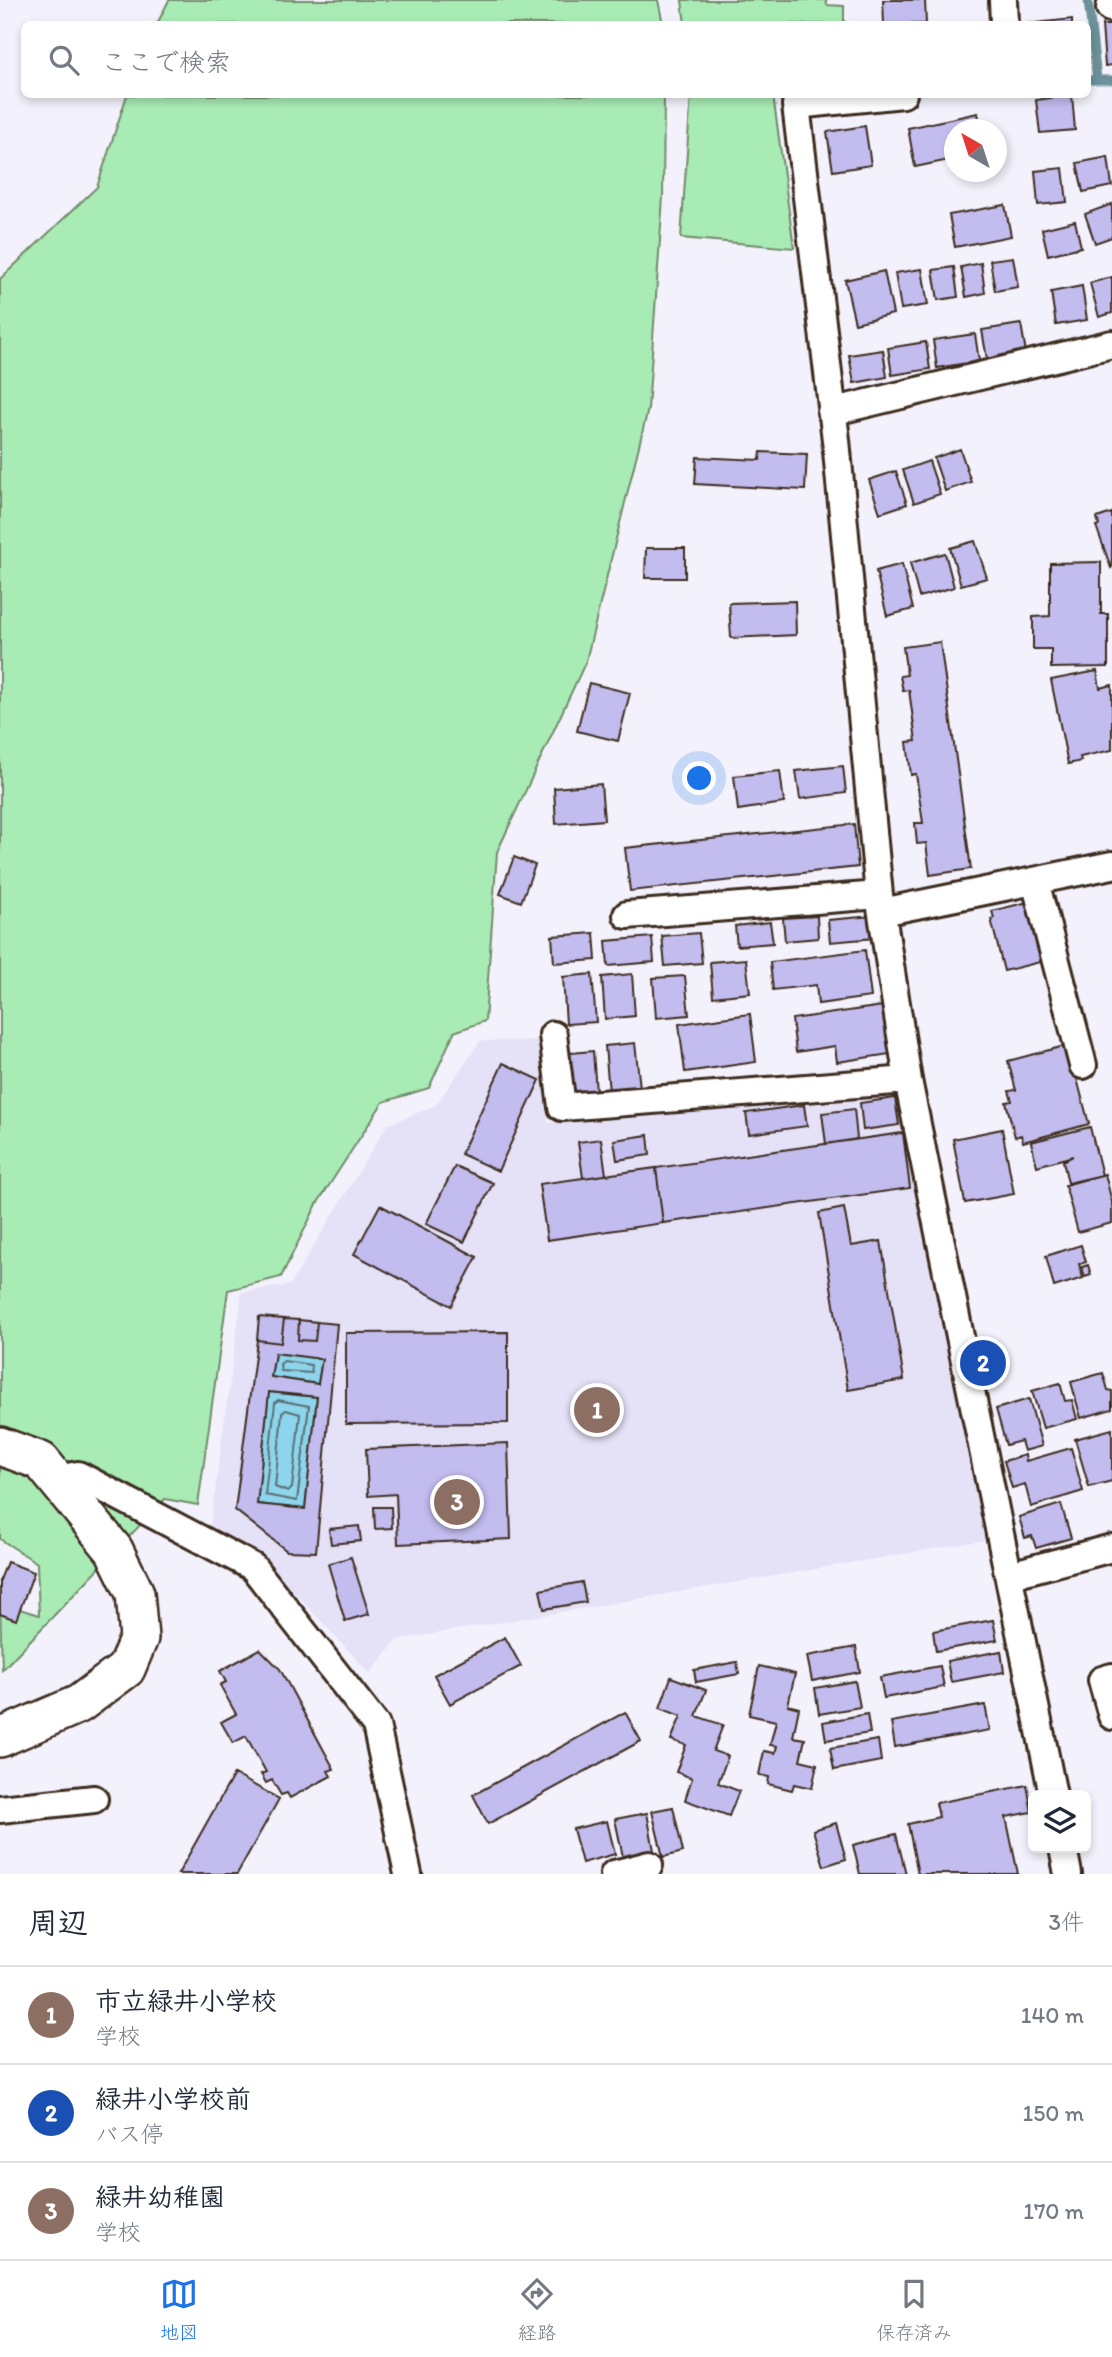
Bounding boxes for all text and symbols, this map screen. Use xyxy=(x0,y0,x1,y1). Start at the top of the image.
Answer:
search box xyxy=(21,21,1091,98)
icon: search xyxy=(45,41,83,79)
text: ここで検索 xyxy=(101,46,231,78)
north arrow xyxy=(944,119,1007,182)
your location xyxy=(682,761,716,795)
pin: 2 xyxy=(960,1337,1006,1389)
pin: 1 xyxy=(574,1384,620,1436)
pin: 3 xyxy=(434,1476,480,1528)
map controls xyxy=(1028,1790,1091,1853)
button: layers xyxy=(1028,1790,1091,1853)
text: 周辺 xyxy=(28,1904,88,1941)
text: 3件 xyxy=(1048,1908,1084,1936)
text: 市立緑井小学校 xyxy=(95,1985,277,2017)
text: 1 xyxy=(46,2001,56,2029)
text: 140 m xyxy=(1021,2001,1084,2029)
text: 学校 xyxy=(95,2022,141,2050)
text: 緑井小学校前 xyxy=(95,2083,251,2115)
text: 2 xyxy=(45,2099,57,2127)
text: 150 m xyxy=(1023,2099,1084,2127)
text: バス停 xyxy=(95,2120,164,2148)
text: 緑井幼稚園 xyxy=(95,2181,225,2213)
text: 3 xyxy=(45,2197,57,2225)
text: 170 m xyxy=(1023,2197,1084,2225)
text: 学校 xyxy=(95,2218,141,2246)
tab: 地図 xyxy=(160,2275,198,2344)
tab: 経路 xyxy=(518,2275,556,2344)
tab: 保存済み xyxy=(876,2275,952,2344)

